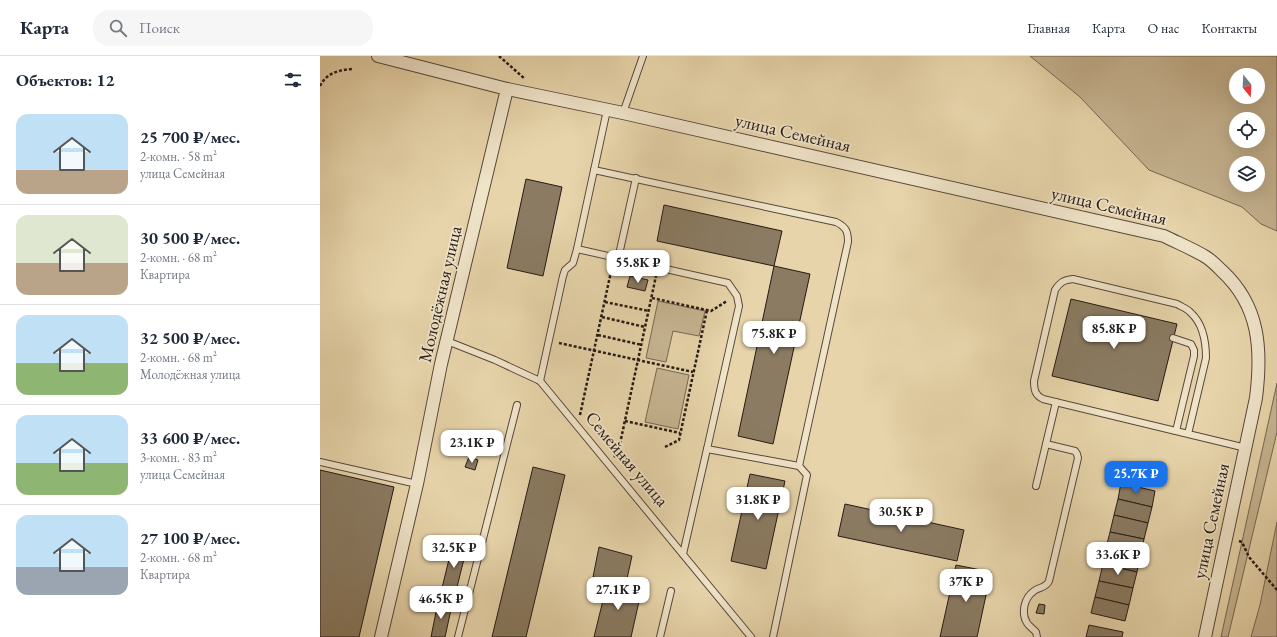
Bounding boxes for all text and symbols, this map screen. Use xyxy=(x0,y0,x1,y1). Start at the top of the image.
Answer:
search box xyxy=(93,10,373,46)
text: Карта xyxy=(20,15,69,40)
icon: search xyxy=(107,17,129,39)
text: Поиск xyxy=(139,18,180,37)
text: Главная xyxy=(1027,19,1070,37)
text: Карта xyxy=(1092,19,1125,37)
text: О нас xyxy=(1147,19,1179,37)
text: Контакты xyxy=(1201,19,1257,37)
north arrow xyxy=(1229,68,1265,104)
map controls xyxy=(1229,68,1265,192)
text: Объектов: 12 xyxy=(16,69,115,91)
icon: filters xyxy=(282,69,304,91)
street label: улица Семейная xyxy=(733,108,853,157)
button: locate xyxy=(1229,112,1265,148)
text: 25 700 ₽/мес. xyxy=(140,126,240,148)
icon: home xyxy=(48,130,96,178)
text: 2-комн. · 58 m² xyxy=(140,148,217,165)
button: layers xyxy=(1229,156,1265,192)
text: улица Семейная xyxy=(140,165,225,182)
street label: улица Семейная xyxy=(1049,181,1169,230)
street label: Молодёжная улица xyxy=(413,223,467,364)
text: 30 500 ₽/мес. xyxy=(140,227,240,249)
icon: home xyxy=(48,231,96,279)
text: 2-комн. · 68 m² xyxy=(140,249,217,266)
pin: 55.8K ₽ xyxy=(601,250,675,284)
text: 55.8K ₽ xyxy=(616,254,660,271)
text: Квартира xyxy=(140,266,190,283)
pin: 85.8K ₽ xyxy=(1077,316,1151,350)
text: 85.8K ₽ xyxy=(1092,320,1136,337)
pin: 75.8K ₽ xyxy=(737,321,811,355)
text: 75.8K ₽ xyxy=(752,325,796,342)
text: 32 500 ₽/мес. xyxy=(140,327,240,349)
icon: home xyxy=(48,331,96,379)
text: 2-комн. · 68 m² xyxy=(140,349,217,366)
text: Молодёжная улица xyxy=(140,366,241,383)
street label: Семейная улица xyxy=(581,406,675,512)
text: 33 600 ₽/мес. xyxy=(140,427,240,449)
pin: 23.1K ₽ xyxy=(435,430,509,464)
icon: home xyxy=(48,431,96,479)
text: 23.1K ₽ xyxy=(450,434,494,451)
text: 3-комн. · 83 m² xyxy=(140,449,217,466)
pin: 25.7K ₽ xyxy=(1099,461,1173,495)
street label: улица Семейная xyxy=(1187,461,1234,581)
text: 25.7K ₽ xyxy=(1114,465,1158,482)
text: улица Семейная xyxy=(140,466,225,483)
pin: 31.8K ₽ xyxy=(721,487,795,521)
text: 31.8K ₽ xyxy=(736,491,780,508)
pin: 30.5K ₽ xyxy=(864,499,938,533)
text: 30.5K ₽ xyxy=(879,503,923,520)
text: 27 100 ₽/мес. xyxy=(140,527,240,549)
icon: home xyxy=(48,531,96,579)
pin: 32.5K ₽ xyxy=(417,535,491,569)
text: 32.5K ₽ xyxy=(432,539,476,556)
pin: 33.6K ₽ xyxy=(1081,542,1155,576)
text: 33.6K ₽ xyxy=(1096,546,1140,563)
text: 2-комн. · 68 m² xyxy=(140,549,217,566)
text: Квартира xyxy=(140,566,190,583)
pin: 37K ₽ xyxy=(938,569,994,603)
text: 37K ₽ xyxy=(949,573,983,590)
pin: 27.1K ₽ xyxy=(581,577,655,611)
text: 27.1K ₽ xyxy=(596,581,640,598)
pin: 46.5K ₽ xyxy=(404,586,478,620)
text: 46.5K ₽ xyxy=(419,590,463,607)

